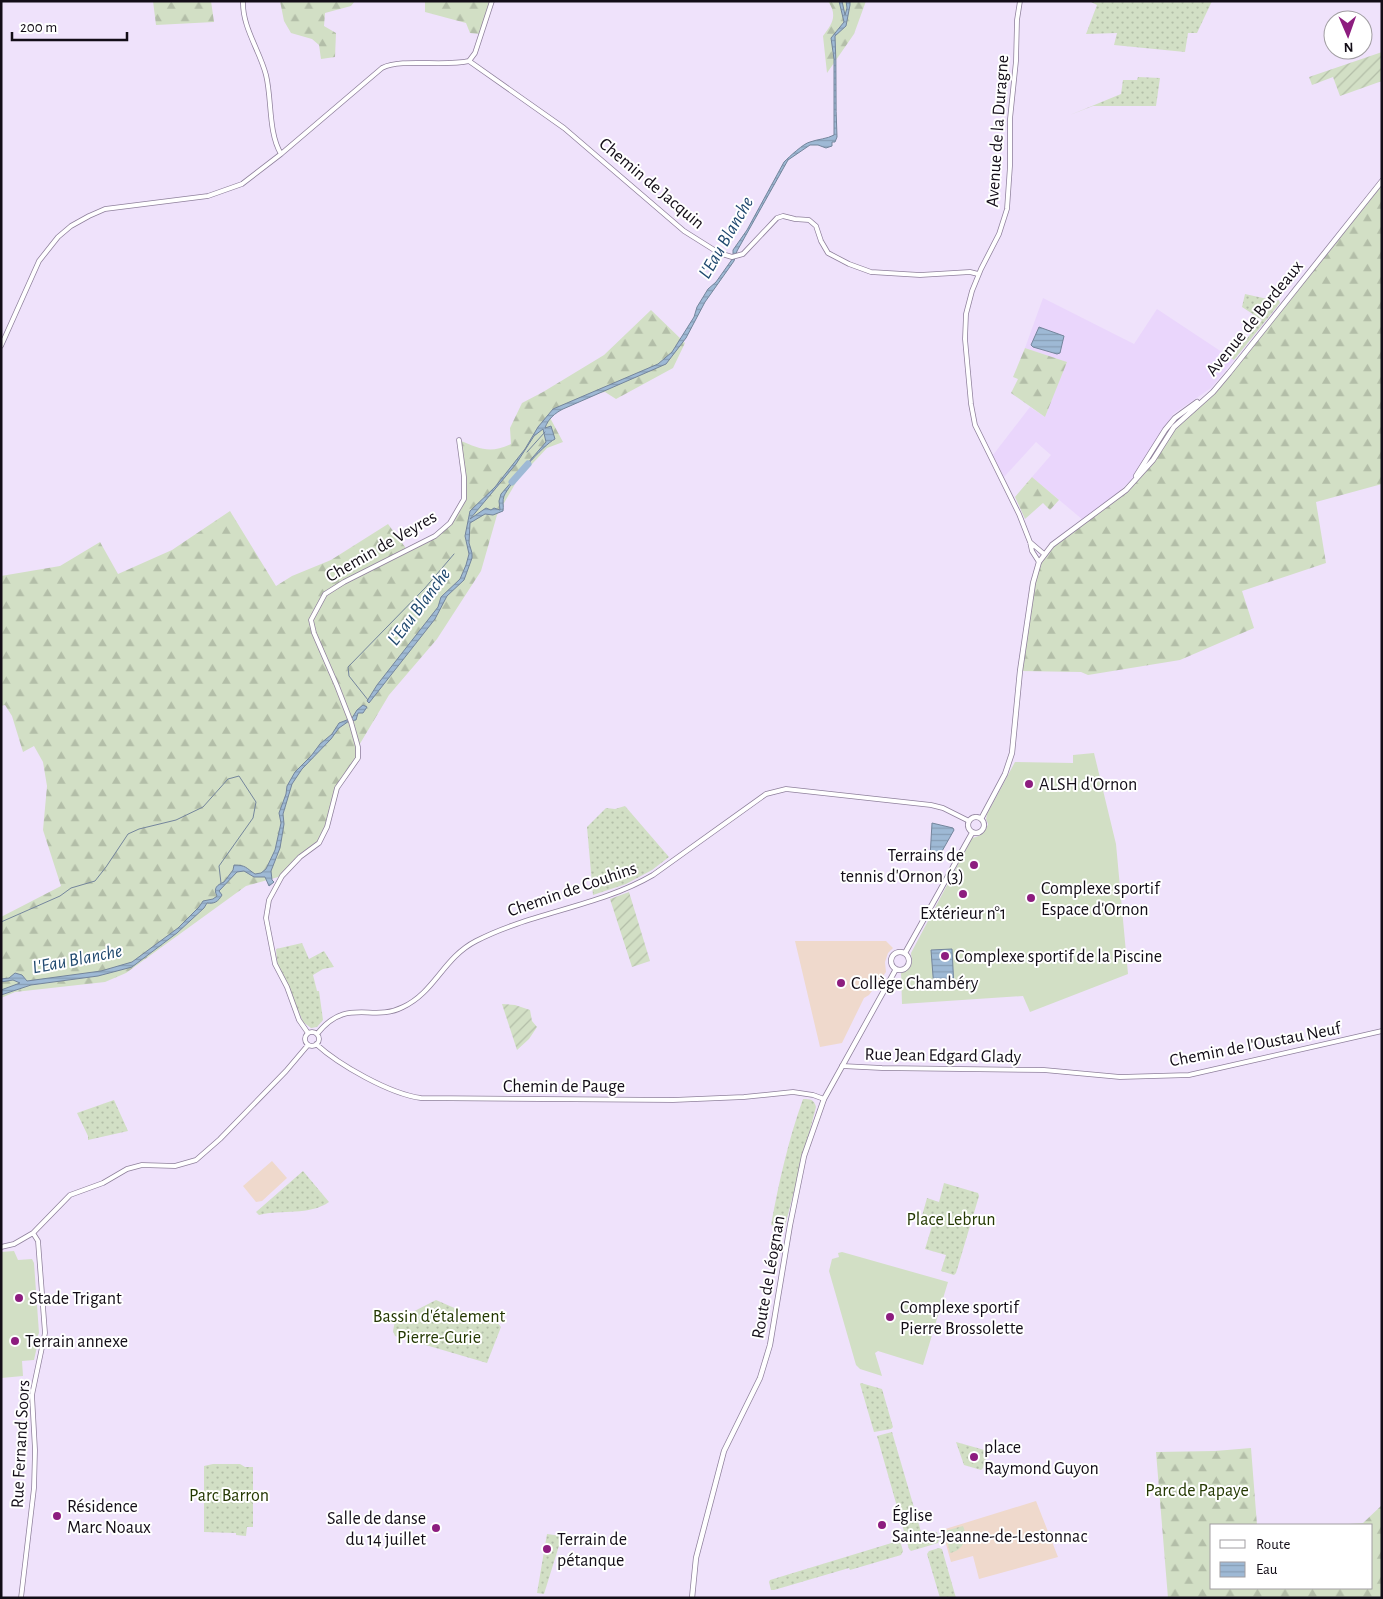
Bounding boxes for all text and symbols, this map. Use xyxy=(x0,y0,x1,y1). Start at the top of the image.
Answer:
scale bar xyxy=(12,10,128,42)
north arrow xyxy=(1323,10,1373,60)
text: 200 m xyxy=(20,20,57,35)
text: N xyxy=(1343,40,1354,54)
street label: Avenue de la Duragne xyxy=(984,54,1012,208)
street label: Chemin de Jacquin xyxy=(595,135,707,233)
water label: L'Eau Blanche xyxy=(695,193,757,282)
street label: Avenue de Bordeaux xyxy=(1203,257,1307,380)
street label: Chemin de Veyres xyxy=(323,508,440,586)
water label: L'Eau Blanche xyxy=(384,565,454,649)
place label: ALSH d'Ornon xyxy=(1039,776,1137,794)
marker: ALSH d'Ornon xyxy=(1023,778,1035,790)
place label: Terrains de tennis d'Ornon (3) xyxy=(840,847,964,886)
street label: Chemin de Couhins xyxy=(505,859,639,920)
marker: Terrains de tennis d'Ornon (3) xyxy=(968,859,980,871)
place label: Complexe sportif Espace d'Ornon xyxy=(1041,880,1161,919)
marker: Extérieur n°1 xyxy=(957,888,969,900)
marker: Complexe sportif Espace d'Ornon xyxy=(1025,892,1037,904)
place label: Extérieur n°1 xyxy=(920,905,1006,923)
water label: L'Eau Blanche xyxy=(31,941,124,978)
place label: Complexe sportif de la Piscine xyxy=(955,948,1162,966)
marker: Complexe sportif de la Piscine xyxy=(939,950,951,962)
place label: Collège Chambéry xyxy=(851,975,979,993)
marker: Collège Chambéry xyxy=(835,977,847,989)
street label: Chemin de l'Oustau Neuf xyxy=(1168,1019,1344,1070)
street label: Rue Jean Edgard Glady xyxy=(865,1046,1022,1066)
street label: Chemin de Pauge xyxy=(503,1078,625,1096)
park label: Place Lebrun xyxy=(906,1211,996,1229)
street label: Route de Léognan xyxy=(749,1214,789,1340)
place label: Stade Trigant xyxy=(29,1290,122,1308)
marker: Stade Trigant xyxy=(13,1292,25,1304)
place label: Complexe sportif Pierre Brossolette xyxy=(900,1299,1023,1338)
park label: Bassin d'étalement Pierre-Curie xyxy=(373,1308,505,1347)
marker: Complexe sportif Pierre Brossolette xyxy=(884,1311,896,1323)
place label: Terrain annexe xyxy=(25,1333,128,1351)
marker: Terrain annexe xyxy=(9,1335,21,1347)
street label: Rue Fernand Soors xyxy=(9,1379,33,1509)
place label: place Raymond Guyon xyxy=(984,1439,1099,1478)
marker: place Raymond Guyon xyxy=(968,1451,980,1463)
park label: Parc de Papaye xyxy=(1145,1482,1249,1500)
park label: Parc Barron xyxy=(189,1487,269,1505)
place label: Résidence Marc Noaux xyxy=(67,1498,151,1537)
place label: Église Sainte-Jeanne-de-Lestonnac xyxy=(892,1504,1087,1546)
marker: Résidence Marc Noaux xyxy=(51,1510,63,1522)
place label: Salle de danse du 14 juillet xyxy=(327,1510,426,1549)
marker: Église Sainte-Jeanne-de-Lestonnac xyxy=(876,1519,888,1531)
marker: Salle de danse du 14 juillet xyxy=(430,1522,442,1534)
legend xyxy=(1210,1524,1373,1589)
place label: Terrain de pétanque xyxy=(557,1531,627,1570)
text: Route xyxy=(1256,1537,1290,1552)
marker: Terrain de pétanque xyxy=(541,1543,553,1555)
text: Eau xyxy=(1256,1562,1278,1577)

